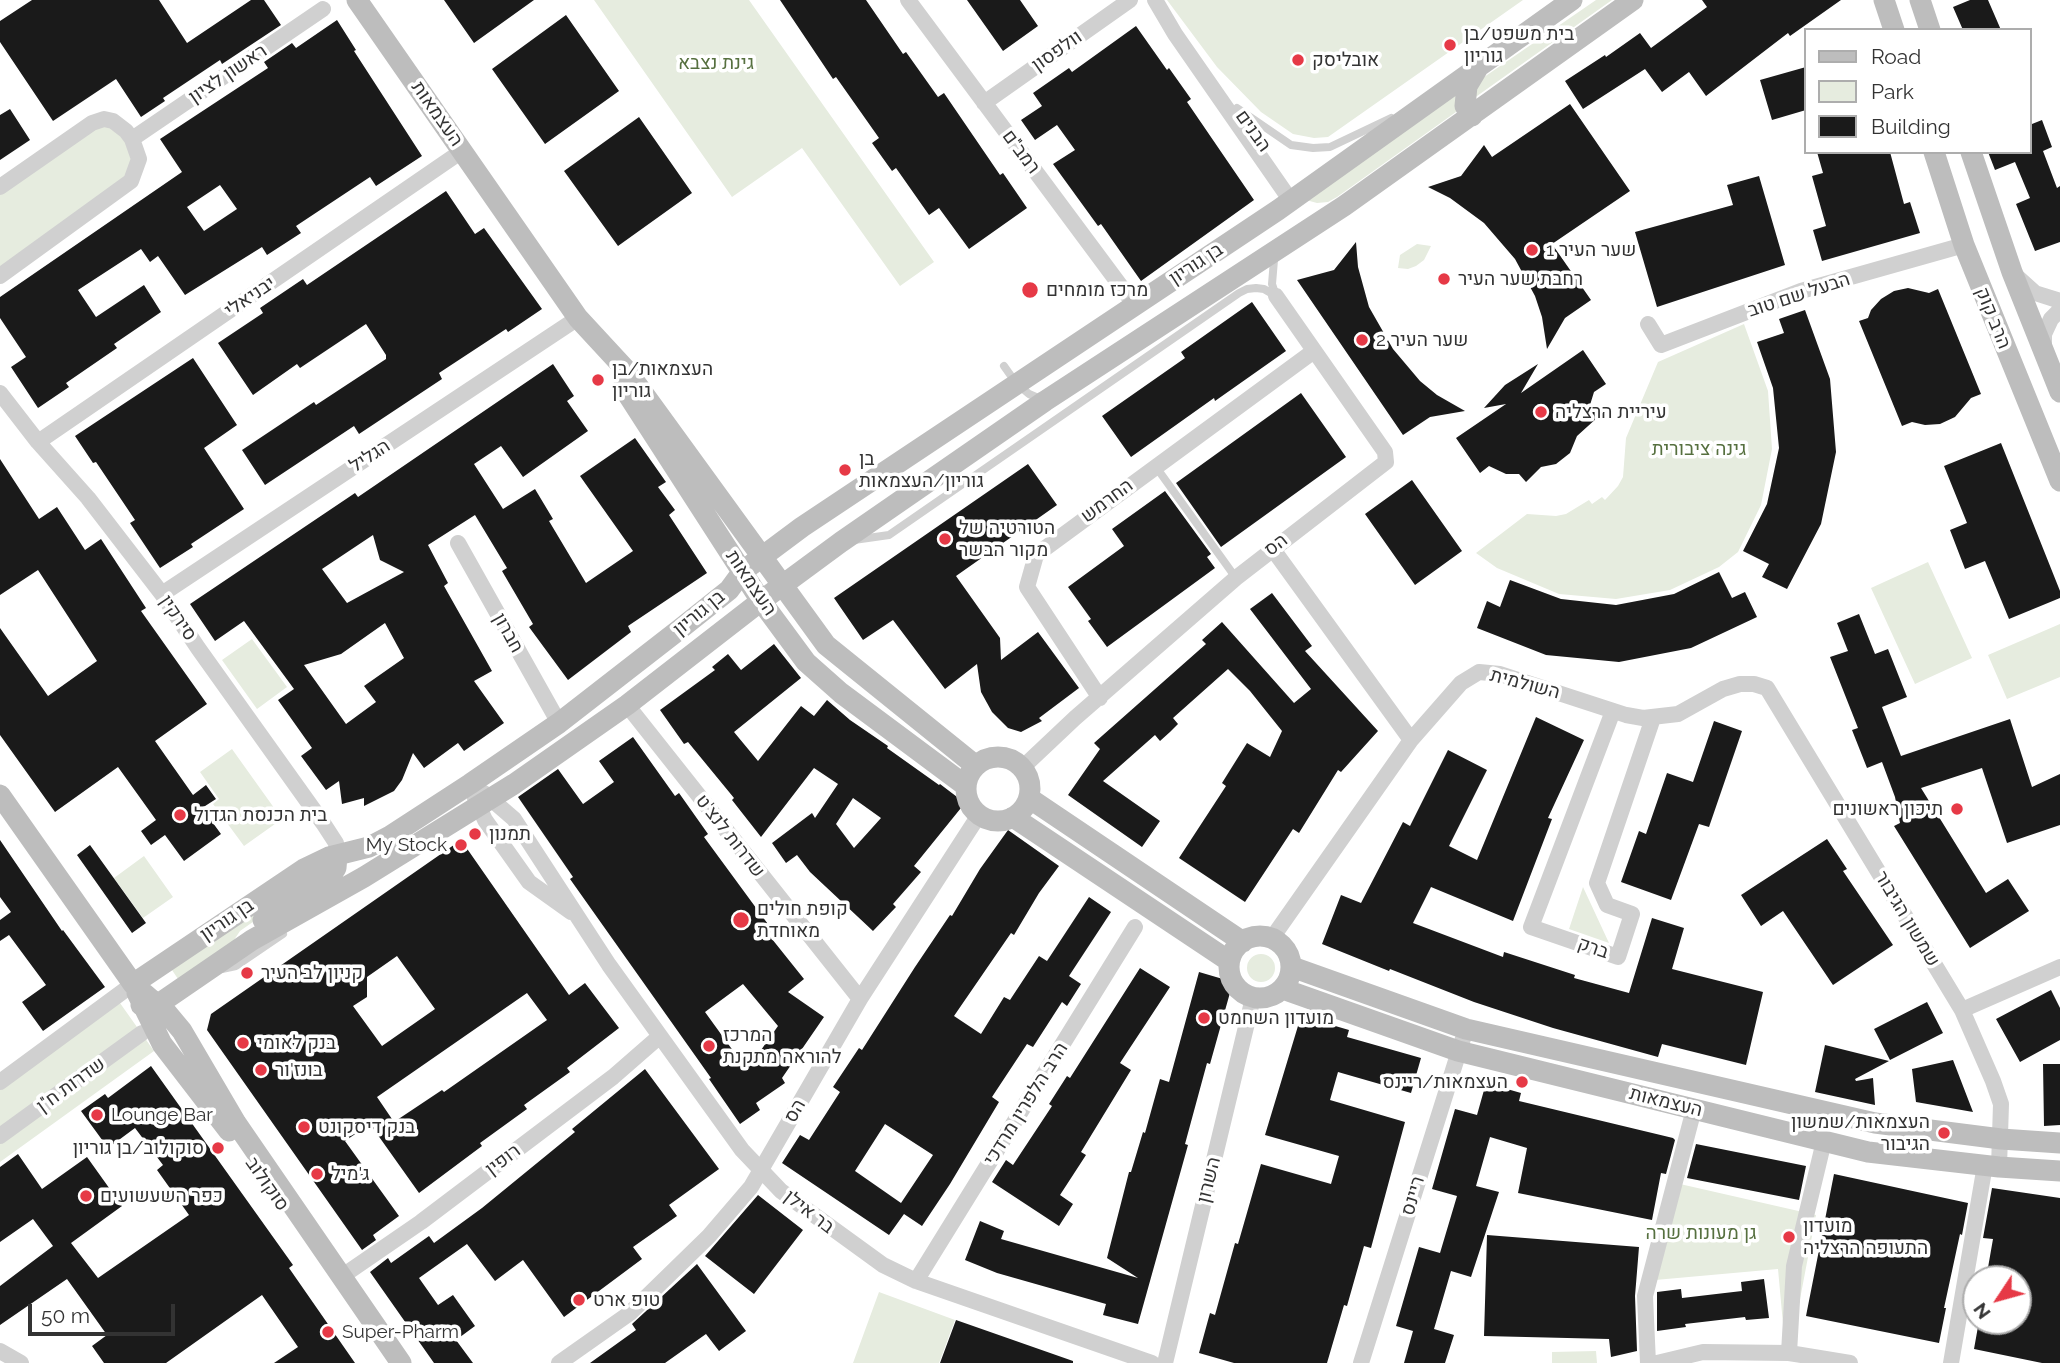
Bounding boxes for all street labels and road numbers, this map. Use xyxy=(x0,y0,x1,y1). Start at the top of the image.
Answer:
street label: וולפסון xyxy=(1028,26,1086,76)
street label: ראשון לציון xyxy=(185,40,271,108)
street label: העצמאות xyxy=(406,77,468,151)
street label: הבנים xyxy=(1230,106,1276,156)
street label: רמב"ם xyxy=(997,126,1045,178)
street label: בן גוריון xyxy=(1165,238,1227,290)
street label: הבעל שם טוב xyxy=(1745,268,1853,322)
street label: יבניאלי xyxy=(220,272,280,322)
street label: הרב קוק xyxy=(1970,284,2016,352)
street label: הגליל xyxy=(345,435,395,477)
street label: החרמש xyxy=(1077,474,1137,528)
street label: הס xyxy=(1260,529,1292,561)
street label: העצמאות xyxy=(721,546,781,620)
street label: בן גוריון xyxy=(669,585,729,641)
street label: סירקין xyxy=(155,591,201,645)
street label: חברון xyxy=(488,609,528,657)
street label: השולמית xyxy=(1488,664,1562,704)
street label: שדרות לנצ'ט xyxy=(691,790,769,882)
street label: שמשון הגיבור xyxy=(1870,867,1944,971)
street label: בן גוריון xyxy=(196,894,258,946)
street label: ברק xyxy=(1575,932,1611,964)
street label: הרב הלפרין מרדכי xyxy=(979,1038,1073,1170)
street label: שדרות ח"ן xyxy=(32,1053,110,1117)
street label: העצמאות xyxy=(1627,1082,1705,1122)
street label: הס xyxy=(779,1095,811,1127)
street label: רופין xyxy=(481,1139,525,1181)
street label: סוקולוב xyxy=(240,1153,294,1215)
street label: השרון xyxy=(1192,1155,1226,1205)
street label: ריינס xyxy=(1396,1174,1430,1218)
street label: בר אילן xyxy=(779,1185,839,1239)

